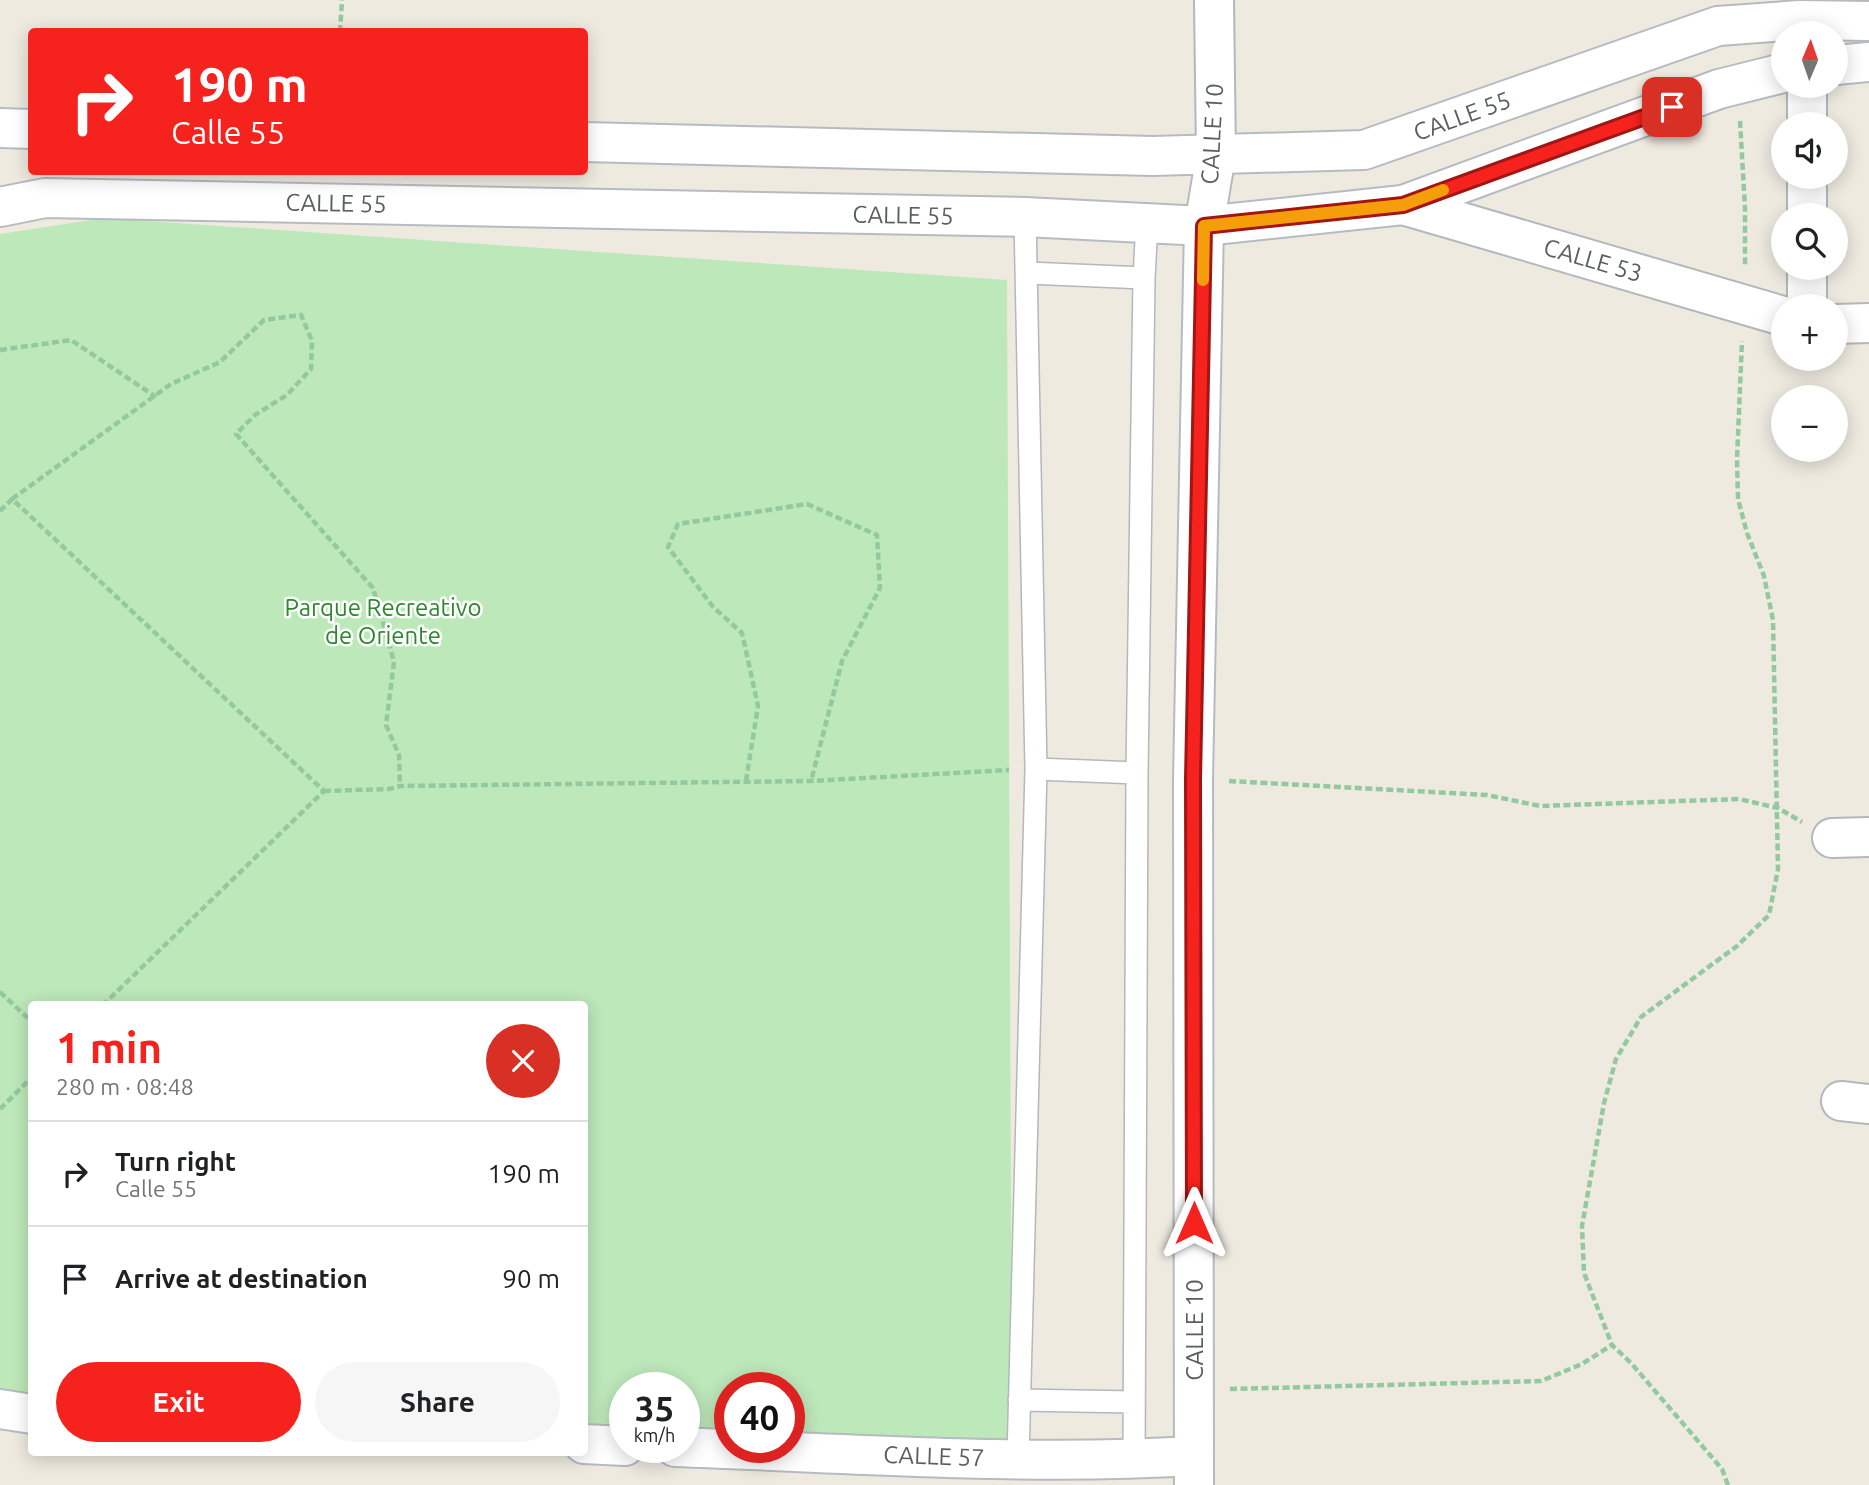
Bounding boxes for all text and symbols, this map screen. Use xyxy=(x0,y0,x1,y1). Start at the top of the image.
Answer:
north arrow xyxy=(1771,21,1848,98)
map controls xyxy=(1771,21,1848,462)
icon: right xyxy=(56,56,147,147)
text: 190 m xyxy=(171,56,308,111)
pin xyxy=(1642,77,1702,137)
street label: CALLE 10 xyxy=(1196,83,1228,185)
street label: CALLE 55 xyxy=(1410,86,1514,146)
icon: arrive xyxy=(1653,88,1691,126)
button: sound xyxy=(1771,112,1848,189)
text: Calle 55 xyxy=(171,114,285,150)
street label: CALLE 55 xyxy=(285,189,387,217)
street label: CALLE 55 xyxy=(852,201,954,229)
button: search xyxy=(1771,203,1848,280)
street label: CALLE 53 xyxy=(1541,233,1645,287)
button: + xyxy=(1771,294,1848,371)
button: − xyxy=(1771,385,1848,462)
park label: Parque Recreativo de Oriente xyxy=(285,594,481,649)
text: 1 min xyxy=(56,1024,162,1071)
button: close xyxy=(486,1024,560,1098)
text: 280 m · 08:48 xyxy=(56,1074,194,1099)
text: Turn right xyxy=(115,1147,236,1176)
icon: right xyxy=(56,1155,94,1193)
text: 190 m xyxy=(488,1159,560,1188)
text: Calle 55 xyxy=(115,1176,197,1201)
position arrow xyxy=(1157,1186,1231,1260)
icon: arrive xyxy=(56,1260,94,1298)
text: Arrive at destination xyxy=(115,1264,368,1293)
text: 90 m xyxy=(502,1264,560,1293)
street label: CALLE 10 xyxy=(1181,1279,1208,1381)
button: Exit xyxy=(56,1362,301,1442)
button: Share xyxy=(315,1362,560,1442)
speed limit sign: 40 xyxy=(714,1372,805,1463)
text: 35 xyxy=(635,1388,674,1428)
text: km/h xyxy=(634,1425,675,1445)
street label: CALLE 57 xyxy=(883,1441,985,1471)

